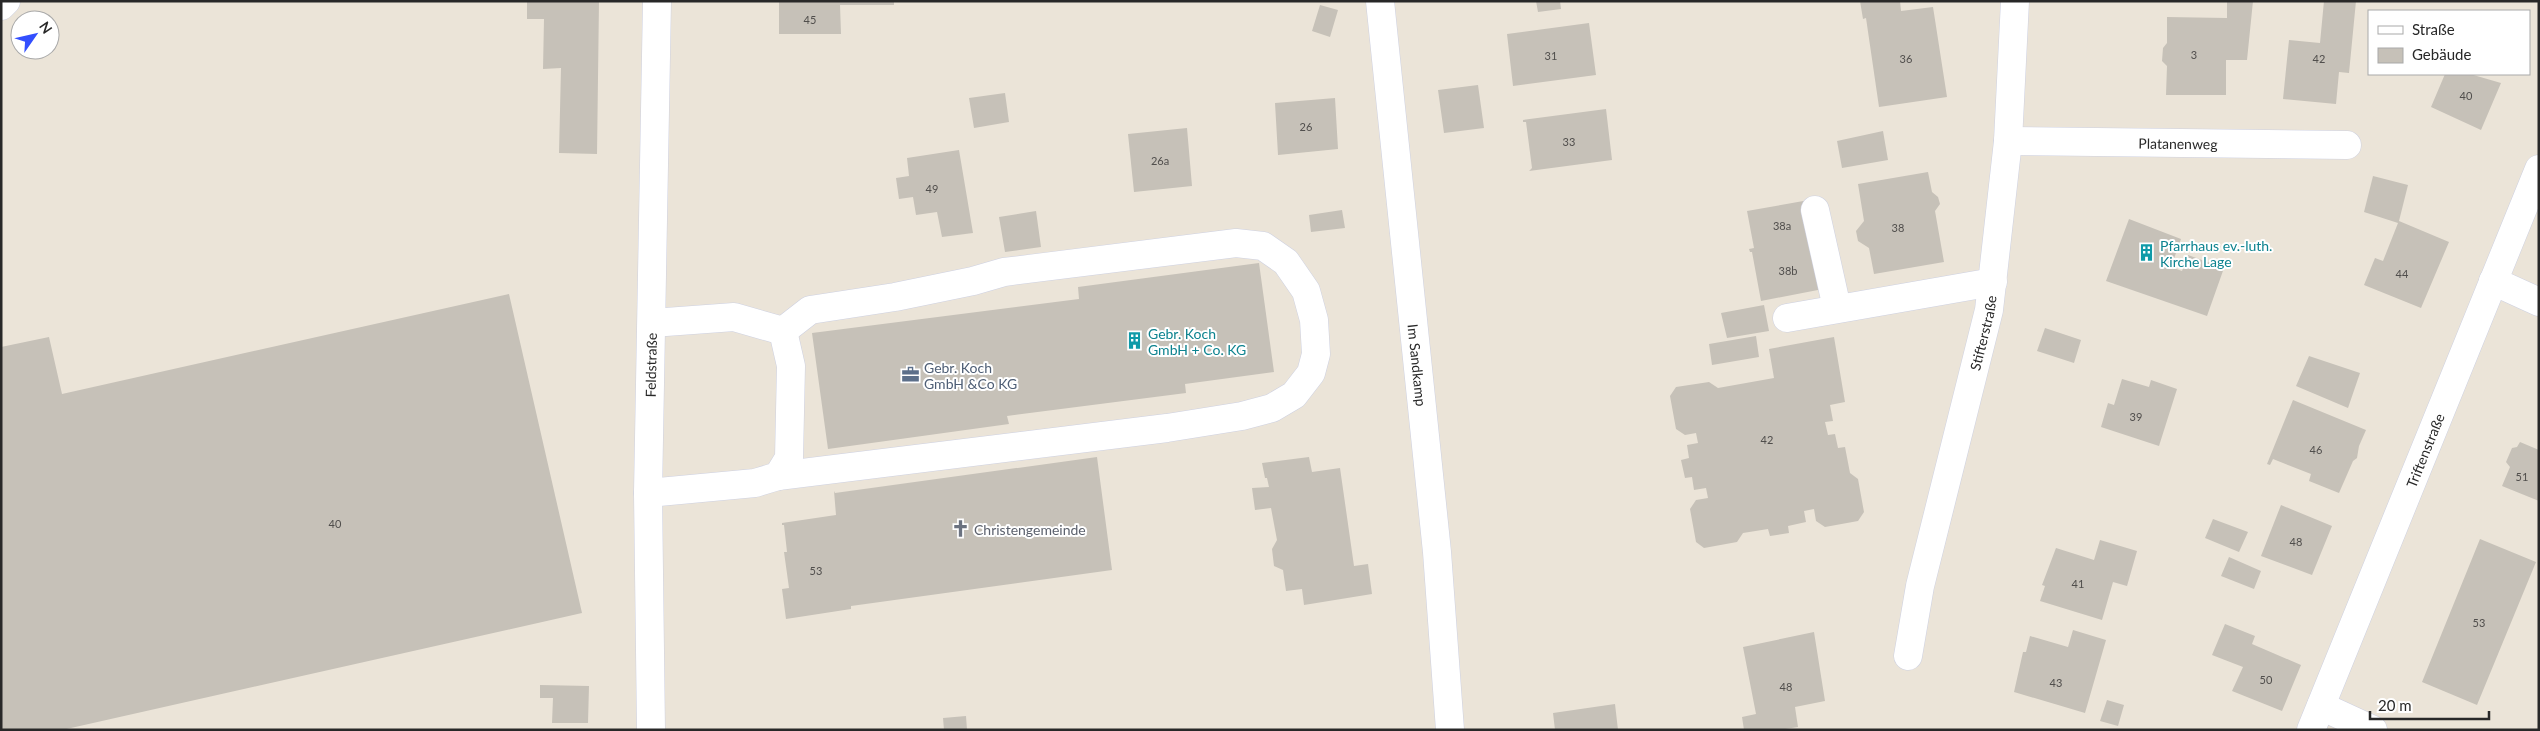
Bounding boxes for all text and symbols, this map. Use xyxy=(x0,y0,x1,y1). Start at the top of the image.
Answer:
north arrow xyxy=(10,10,60,60)
legend xyxy=(2368,10,2530,75)
house number: 45 xyxy=(804,13,816,26)
text: N xyxy=(36,18,56,37)
text: Straße xyxy=(2412,20,2455,38)
text: Gebäude xyxy=(2412,45,2471,63)
house number: 3 xyxy=(2191,48,2197,61)
house number: 31 xyxy=(1545,49,1557,62)
house number: 36 xyxy=(1900,52,1912,65)
house number: 42 xyxy=(2313,52,2325,65)
house number: 40 xyxy=(2460,89,2473,102)
house number: 26 xyxy=(1300,120,1312,133)
street label: Platanenweg xyxy=(2138,134,2218,152)
house number: 33 xyxy=(1563,135,1575,148)
house number: 26a xyxy=(1151,154,1169,167)
house number: 49 xyxy=(926,182,938,195)
house number: 38a xyxy=(1773,219,1791,232)
house number: 38 xyxy=(1892,221,1904,234)
place label: Pfarrhaus ev.-luth. Kirche Lage xyxy=(2160,237,2272,270)
building icon: Pfarrhaus ev.-luth. Kirche Lage xyxy=(2136,243,2156,263)
house number: 38b xyxy=(1779,264,1797,277)
house number: 44 xyxy=(2396,267,2409,280)
street label: Stifterstraße xyxy=(1966,294,1999,372)
street label: Im Sandkamp xyxy=(1405,323,1430,407)
place label: Gebr. Koch GmbH + Co. KG xyxy=(1148,325,1246,358)
building icon: Gebr. Koch GmbH + Co. KG xyxy=(1124,331,1144,351)
street label: Feldstraße xyxy=(641,333,659,397)
place label: Gebr. Koch GmbH &Co KG xyxy=(924,359,1017,392)
office icon: Gebr. Koch GmbH &Co KG xyxy=(900,365,920,385)
house number: 39 xyxy=(2130,410,2142,423)
street label: Triftenstraße xyxy=(2402,411,2447,490)
house number: 42 xyxy=(1761,433,1773,446)
house number: 46 xyxy=(2310,443,2322,456)
house number: 51 xyxy=(2516,470,2528,483)
house number: 40 xyxy=(329,517,342,530)
church icon: Christengemeinde xyxy=(950,519,970,539)
place label: Christengemeinde xyxy=(974,521,1086,538)
house number: 48 xyxy=(2290,535,2302,548)
house number: 53 xyxy=(810,564,822,577)
house number: 41 xyxy=(2072,577,2084,590)
house number: 53 xyxy=(2473,616,2485,629)
house number: 50 xyxy=(2260,673,2273,686)
house number: 43 xyxy=(2050,676,2062,689)
house number: 48 xyxy=(1780,680,1792,693)
scale bar xyxy=(2370,688,2489,720)
text: 20 m xyxy=(2378,696,2412,714)

